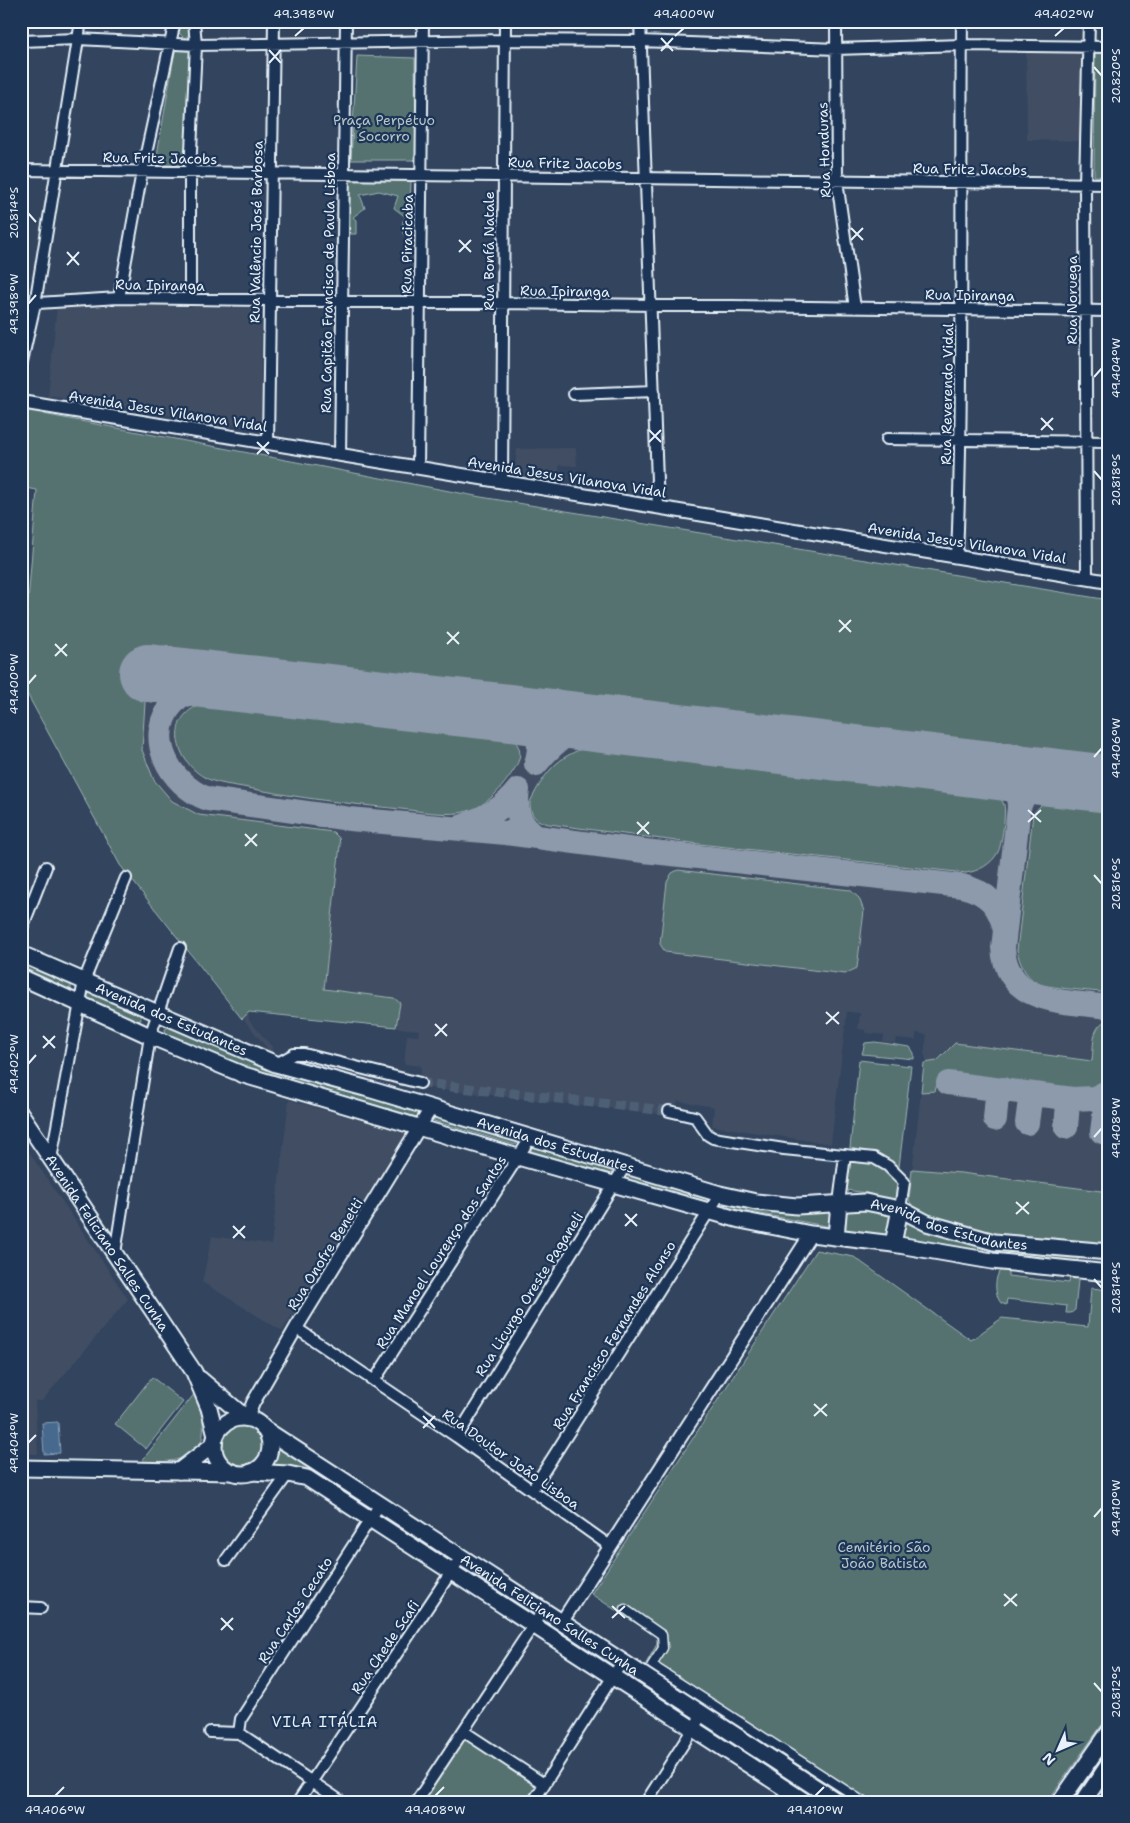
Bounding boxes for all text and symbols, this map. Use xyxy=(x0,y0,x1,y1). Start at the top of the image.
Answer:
text: 49.398°W xyxy=(274,6,334,22)
text: 49.400°W xyxy=(654,6,714,22)
text: 49.402°W xyxy=(1034,6,1094,22)
text: 20.820°S xyxy=(1108,48,1124,104)
street label: Rua Honduras xyxy=(813,102,835,198)
park label: Praça Perpétuo Socorro xyxy=(333,111,435,145)
street label: Rua Valêncio José Barbosa xyxy=(245,140,267,323)
street label: Rua Fritz Jacobs xyxy=(103,148,217,168)
street label: Rua Capitão Francisco de Paula Lisboa xyxy=(317,152,339,413)
street label: Rua Fritz Jacobs xyxy=(508,153,622,173)
street label: Rua Fritz Jacobs xyxy=(913,159,1027,179)
text: 20.814°S xyxy=(6,187,22,239)
street label: Rua Bonfá Natale xyxy=(480,191,498,311)
street label: Rua Piracicaba xyxy=(397,194,417,294)
street label: Rua Noruega xyxy=(1063,255,1081,344)
text: 49.398°W xyxy=(6,274,22,334)
street label: Rua Ipiranga xyxy=(115,275,205,295)
street label: Rua Ipiranga xyxy=(520,281,610,301)
street label: Rua Ipiranga xyxy=(925,285,1015,305)
street label: Rua Reverendo Vidal xyxy=(937,322,957,465)
text: 49.404°W xyxy=(1108,338,1124,398)
street label: Avenida Jesus Vilanova Vidal xyxy=(67,386,269,436)
street label: Avenida Jesus Vilanova Vidal xyxy=(466,452,668,502)
text: 20.818°S xyxy=(1108,453,1124,506)
street label: Avenida Jesus Vilanova Vidal xyxy=(866,518,1068,568)
text: 49.400°W xyxy=(6,654,22,714)
text: 49.406°W xyxy=(1108,718,1124,778)
text: 20.816°S xyxy=(1108,858,1124,910)
street label: Avenida dos Estudantes xyxy=(93,978,250,1060)
text: 49.402°W xyxy=(6,1034,22,1094)
text: 49.408°W xyxy=(1108,1098,1124,1158)
street label: Avenida dos Estudantes xyxy=(475,1113,637,1177)
street label: Avenida Feliciano Salles Cunha xyxy=(42,1151,173,1335)
street label: Rua Manoel Lourenço dos Santos xyxy=(372,1152,510,1352)
street label: Avenida dos Estudantes xyxy=(869,1194,1028,1254)
street label: Rua Onofre Benetti xyxy=(283,1195,367,1313)
street label: Rua Licurgo Oreste Paganeli xyxy=(471,1208,587,1380)
street label: Rua Francisco Fernandes Alonso xyxy=(548,1237,680,1433)
text: 20.814°S xyxy=(1108,1262,1124,1314)
street label: Rua Doutor João Lisboa xyxy=(439,1405,583,1513)
text: 49.404°W xyxy=(6,1413,22,1473)
text: 49.410°W xyxy=(1108,1480,1124,1536)
park label: Cemitério São João Batista xyxy=(837,1538,931,1572)
street label: Avenida Feliciano Salles Cunha xyxy=(457,1550,643,1679)
street label: Rua Carlos Cecato xyxy=(254,1553,336,1667)
street label: Rua Chede Scafi xyxy=(347,1597,423,1697)
text: 20.812°S xyxy=(1108,1666,1124,1718)
district label: VILA ITÁLIA xyxy=(272,1711,378,1732)
north arrow xyxy=(1032,1726,1082,1776)
text: N xyxy=(1039,1749,1059,1769)
text: 49.406°W xyxy=(25,1802,85,1818)
text: 49.408°W xyxy=(405,1802,465,1818)
text: 49.410°W xyxy=(787,1802,843,1818)

